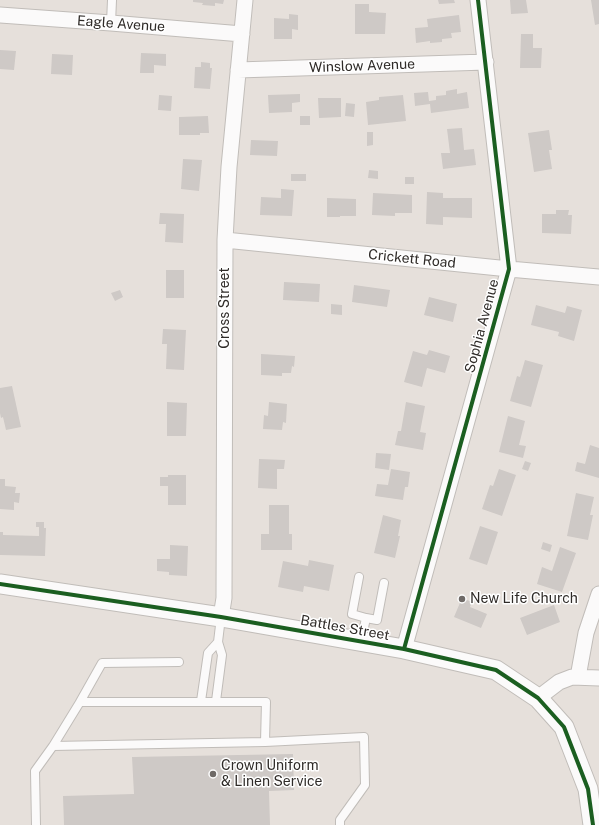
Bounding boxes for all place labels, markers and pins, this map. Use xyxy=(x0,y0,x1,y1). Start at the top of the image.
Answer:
place label: New Life Church xyxy=(470,591,578,607)
marker: New Life Church xyxy=(457,594,467,604)
place label: Crown Uniform & Linen Service xyxy=(221,758,322,790)
marker: Crown Uniform & Linen Service xyxy=(208,769,218,779)

